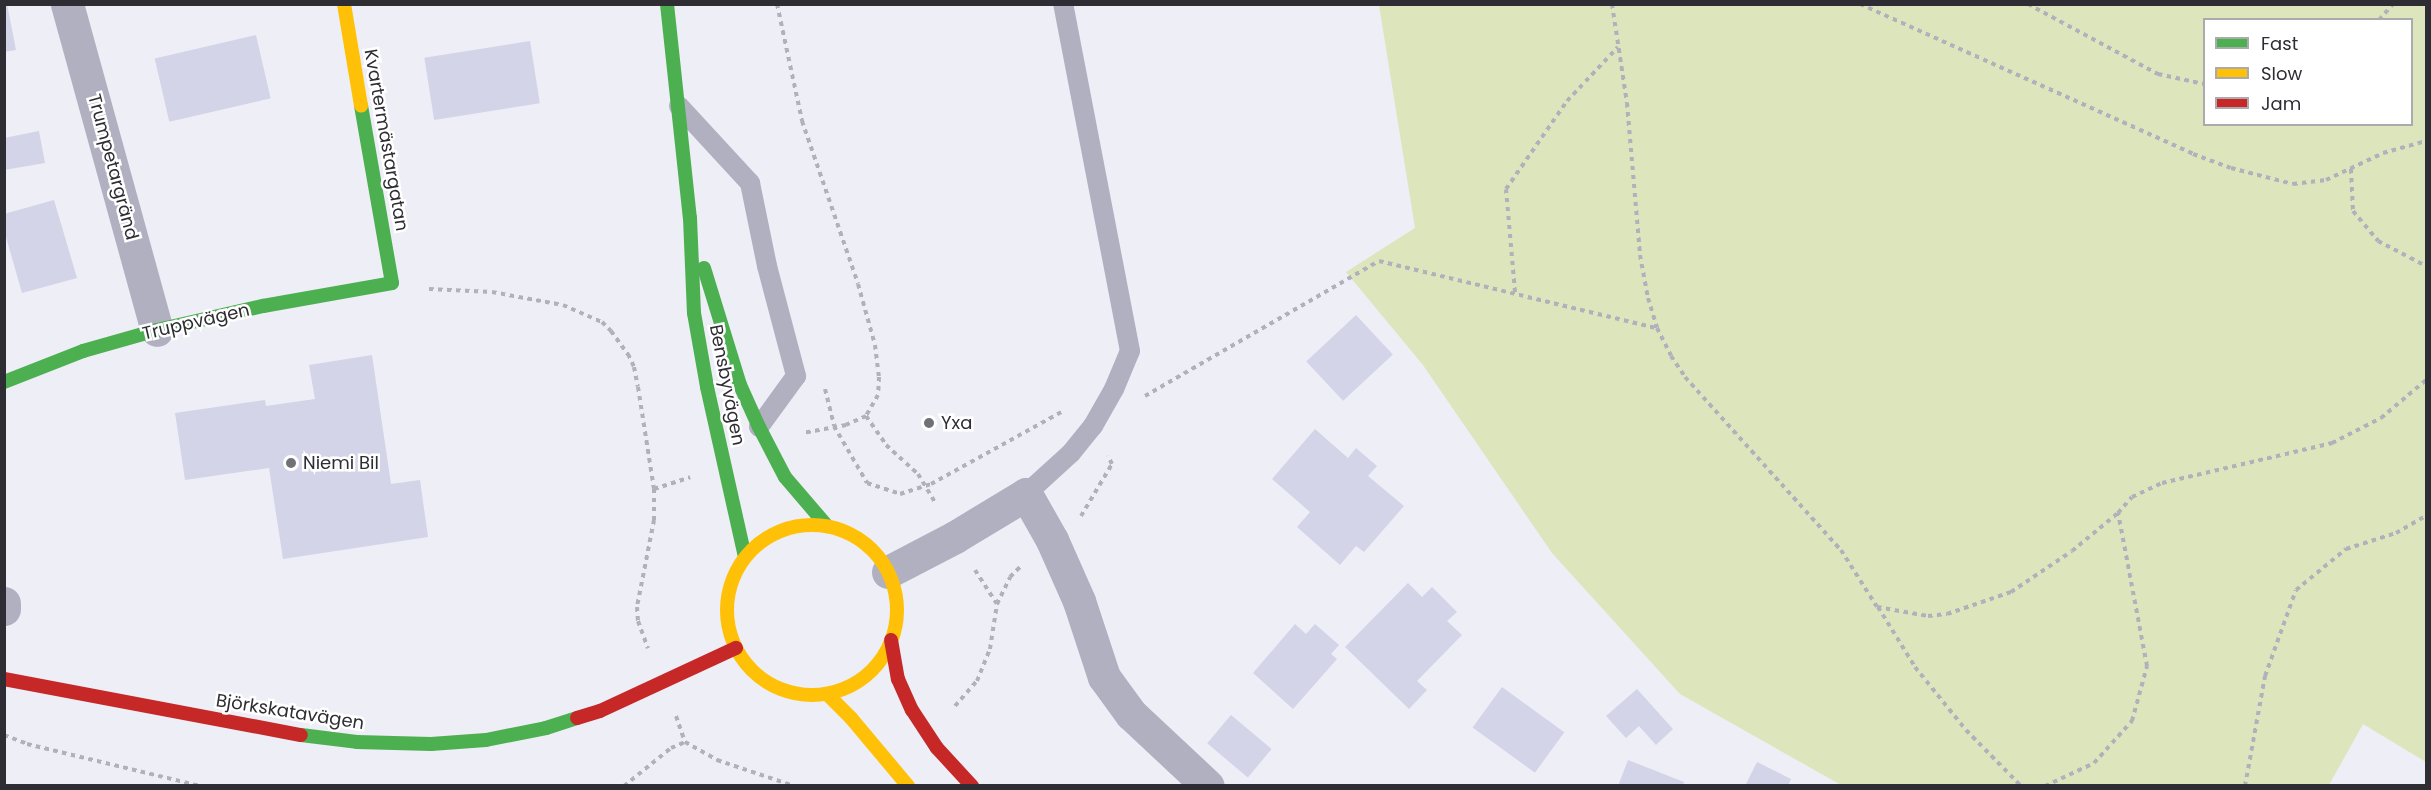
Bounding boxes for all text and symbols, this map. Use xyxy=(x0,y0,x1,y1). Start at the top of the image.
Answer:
legend xyxy=(2203,18,2413,126)
text: Fast xyxy=(2261,31,2298,56)
street label: Kvartermästargatan xyxy=(359,47,413,233)
text: Slow xyxy=(2261,61,2302,86)
text: Jam xyxy=(2261,91,2301,116)
street label: Trumpetargränd xyxy=(83,92,143,242)
street label: Truppvägen xyxy=(140,299,252,345)
street label: Bensbyvägen xyxy=(705,323,749,447)
place label: Yxa xyxy=(941,412,972,434)
marker: Yxa xyxy=(922,416,936,430)
place label: Niemi Bil xyxy=(303,452,379,474)
marker: Niemi Bil xyxy=(284,456,298,470)
street label: Björkskatavägen xyxy=(214,690,366,734)

